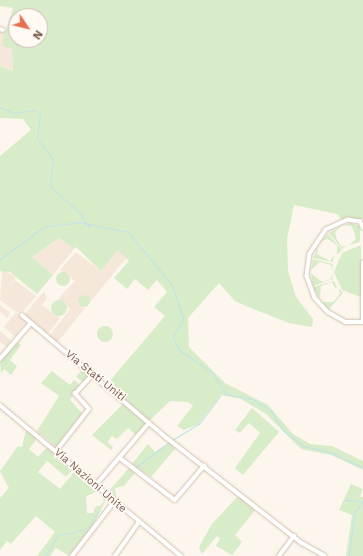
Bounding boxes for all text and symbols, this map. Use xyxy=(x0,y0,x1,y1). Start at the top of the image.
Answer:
north arrow xyxy=(8,8,48,48)
text: N xyxy=(30,28,45,42)
street label: Via Stati Uniti xyxy=(62,348,128,404)
street label: Via Nazioni Unite xyxy=(51,446,129,516)

